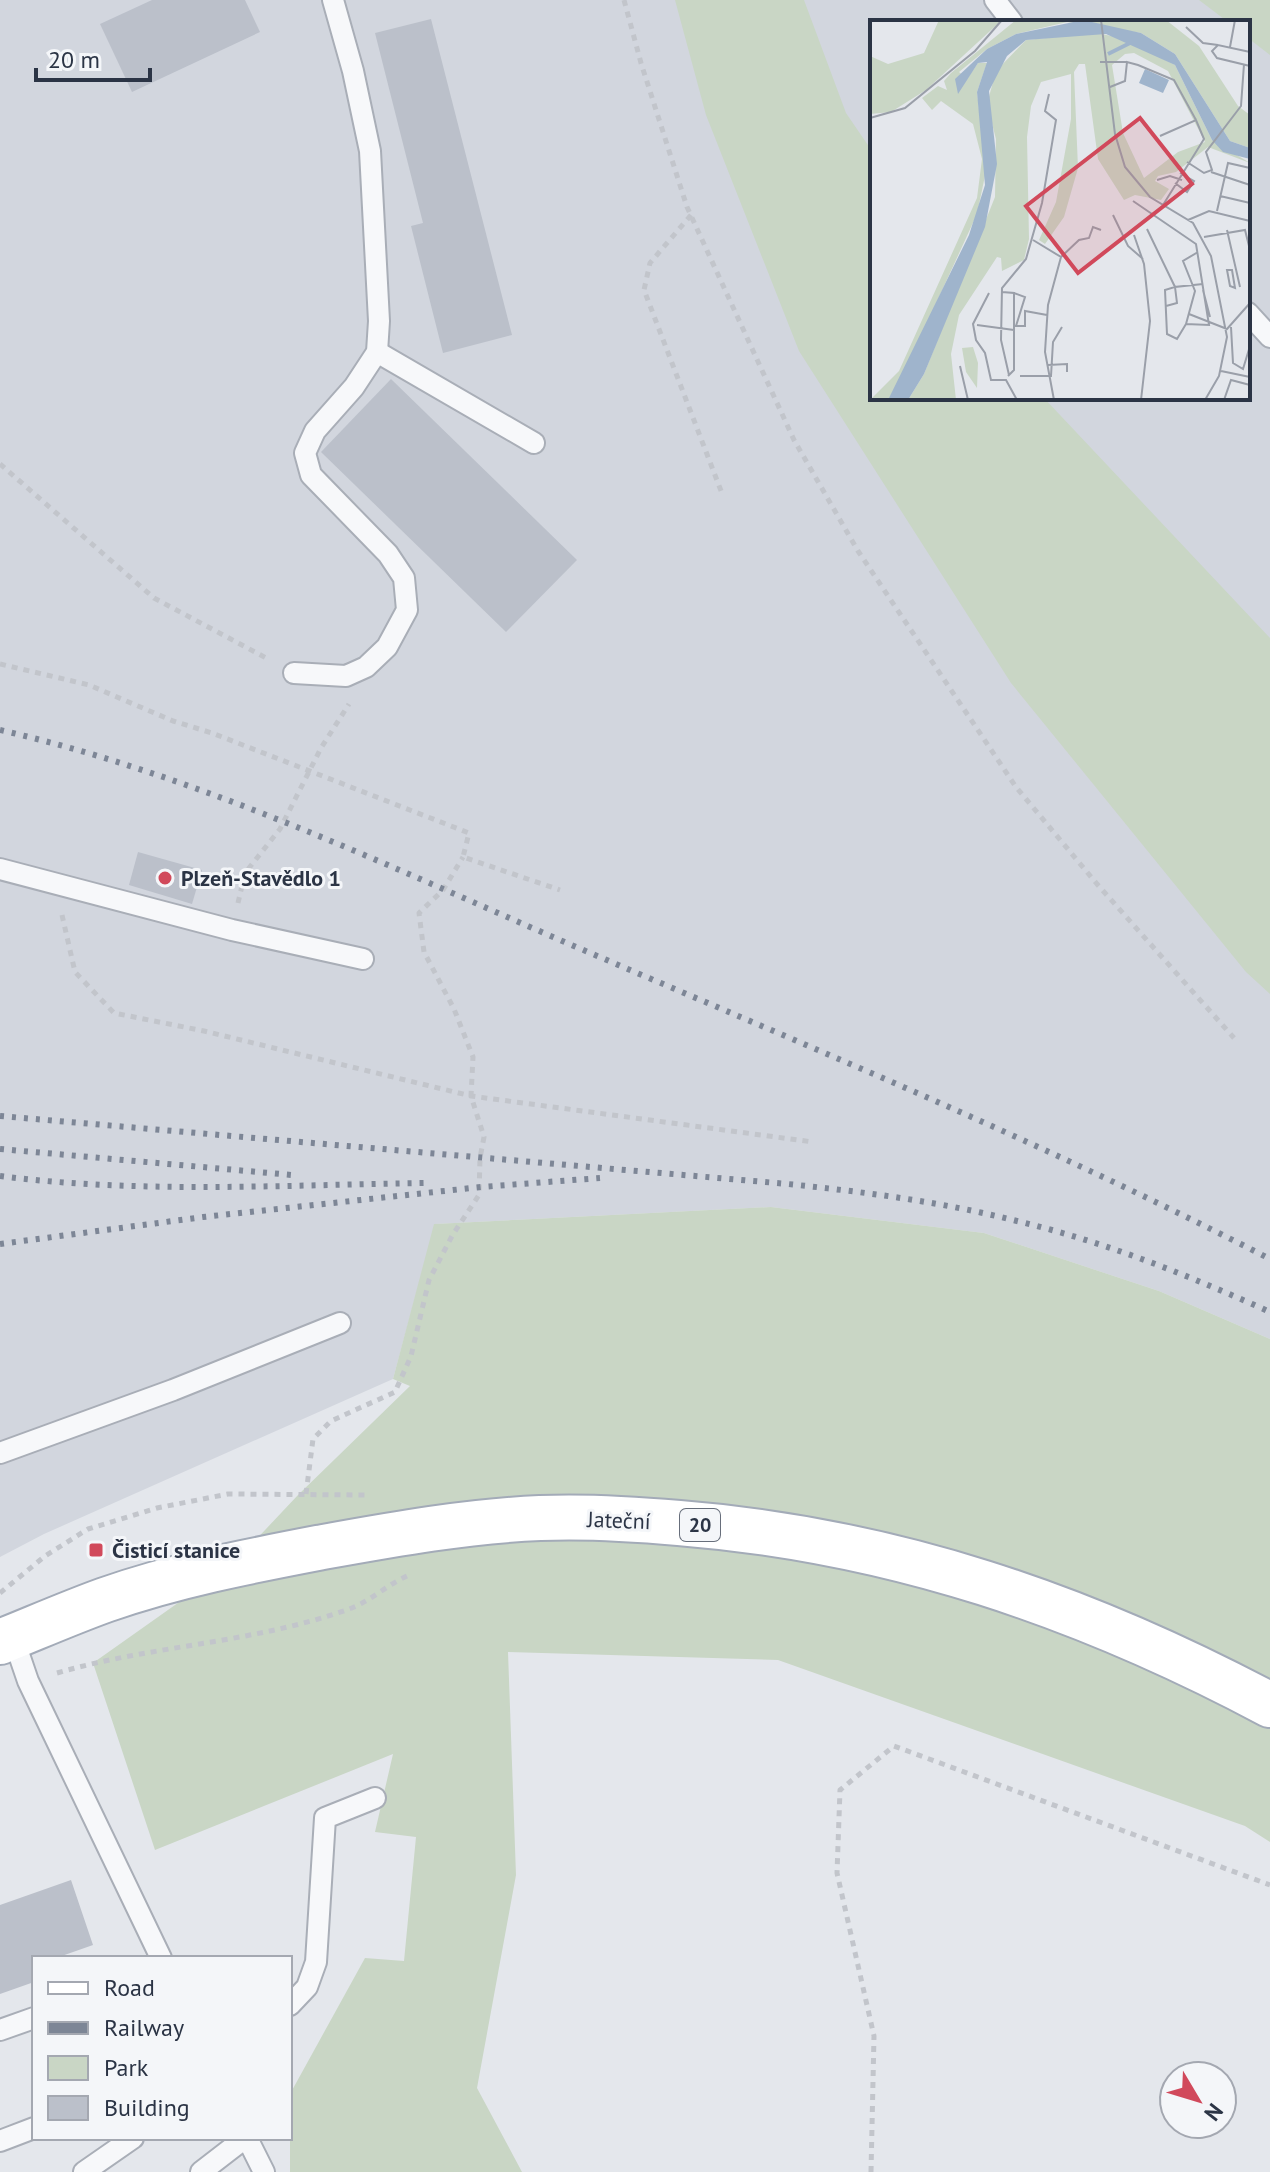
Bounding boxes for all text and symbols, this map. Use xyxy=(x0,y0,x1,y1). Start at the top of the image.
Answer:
inset map xyxy=(870,20,1250,400)
scale bar xyxy=(36,32,150,82)
text: 20 m xyxy=(48,44,100,75)
place label: Plzeň-Stavědlo 1 xyxy=(181,864,341,892)
marker: Plzeň-Stavědlo 1 xyxy=(156,869,174,887)
street label: Jateční xyxy=(586,1505,651,1535)
road number: 20 xyxy=(680,1509,720,1541)
place label: Čisticí stanice xyxy=(112,1536,240,1564)
marker: Čisticí stanice xyxy=(87,1541,105,1559)
legend xyxy=(32,1956,292,2140)
text: Road xyxy=(104,1972,155,2003)
text: Railway xyxy=(104,2012,184,2043)
text: Park xyxy=(104,2052,149,2083)
north arrow xyxy=(1158,2060,1238,2140)
text: Building xyxy=(104,2092,190,2123)
text: N xyxy=(1198,2098,1229,2127)

